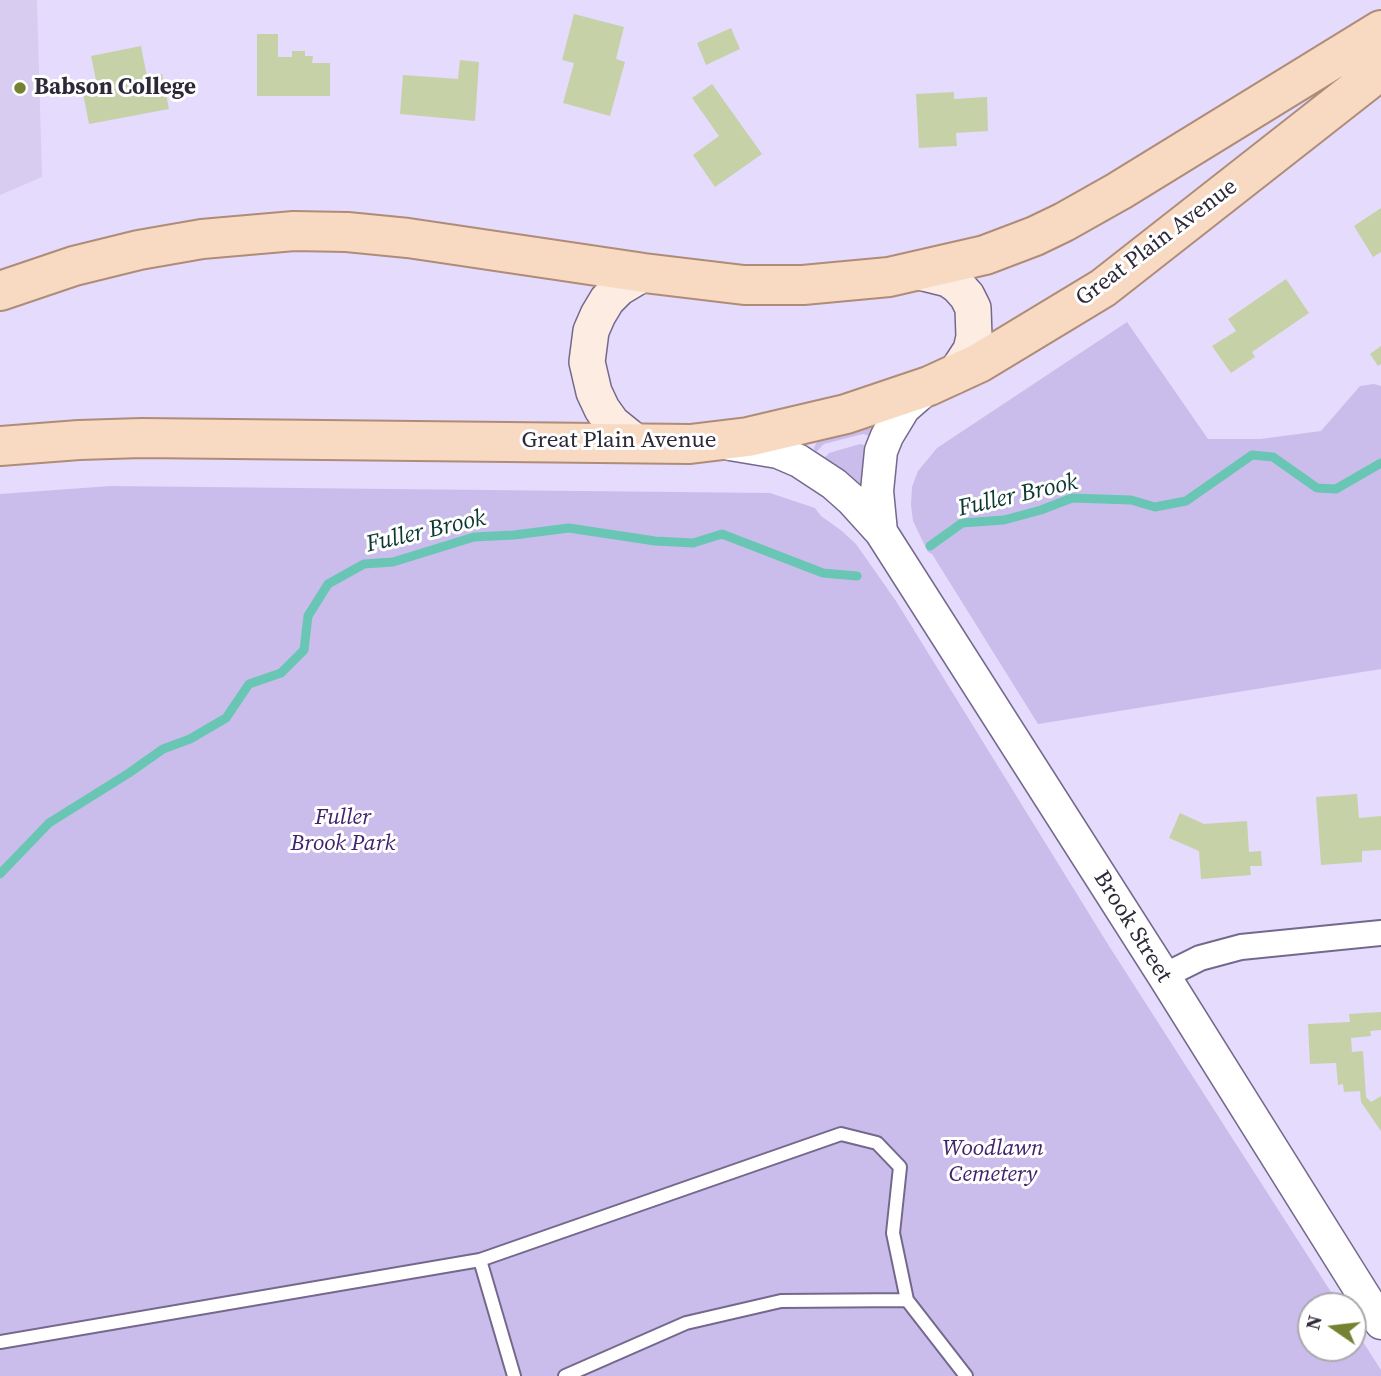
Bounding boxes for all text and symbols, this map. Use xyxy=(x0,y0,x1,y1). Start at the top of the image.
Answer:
place label: Babson College xyxy=(34,74,196,102)
marker: Babson College xyxy=(12,80,28,96)
street label: Great Plain Avenue xyxy=(1071,173,1243,313)
street label: Great Plain Avenue xyxy=(522,427,716,455)
water label: Fuller Brook xyxy=(955,468,1081,524)
water label: Fuller Brook xyxy=(363,504,489,560)
park label: Fuller Brook Park xyxy=(291,804,395,858)
street label: Brook Street xyxy=(1087,866,1177,988)
park label: Woodlawn Cemetery xyxy=(942,1135,1044,1189)
north arrow xyxy=(1297,1292,1367,1362)
text: N xyxy=(1299,1313,1328,1332)

